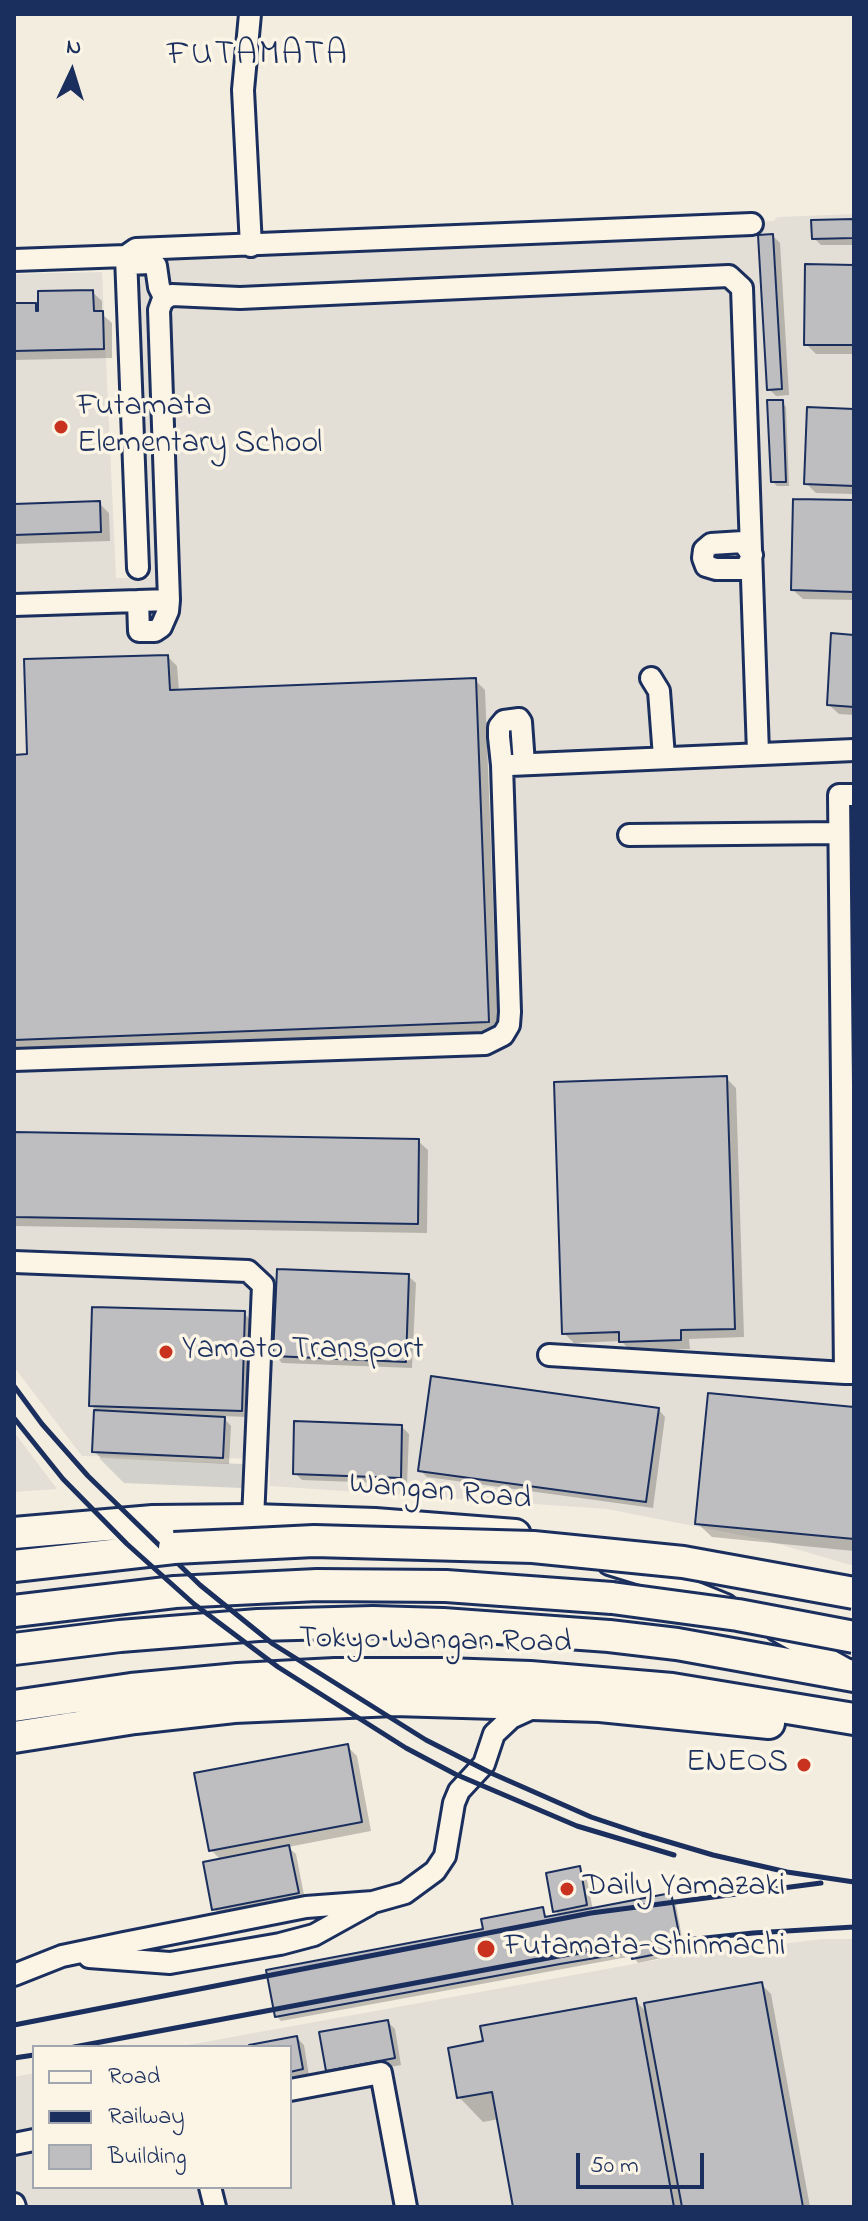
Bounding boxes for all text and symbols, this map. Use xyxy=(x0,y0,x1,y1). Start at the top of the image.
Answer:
north arrow xyxy=(32,32,112,112)
text: N xyxy=(65,32,82,65)
district label: FUTAMATA xyxy=(167,37,349,77)
place label: Futamata Elementary School xyxy=(77,390,322,465)
marker: Futamata Elementary School xyxy=(52,418,70,436)
place label: Yamato Transport xyxy=(182,1333,424,1371)
marker: Yamato Transport xyxy=(157,1343,175,1361)
street label: Wangan Road xyxy=(347,1467,533,1521)
street label: Tokyo Wangan Road xyxy=(298,1621,572,1665)
place label: ENEOS xyxy=(686,1746,788,1784)
marker: ENEOS xyxy=(795,1756,813,1774)
place label: Daily Yamazaki xyxy=(583,1870,785,1908)
marker: Daily Yamazaki xyxy=(558,1880,576,1898)
place label: Futamata-Shinmachi xyxy=(504,1930,785,1968)
marker: Futamata-Shinmachi xyxy=(475,1938,497,1960)
legend xyxy=(32,2045,292,2189)
text: Road xyxy=(108,2060,160,2095)
text: Railway xyxy=(108,2100,185,2135)
scale bar xyxy=(580,2137,708,2187)
text: Building xyxy=(108,2140,187,2175)
text: 50 m xyxy=(590,2149,639,2184)

